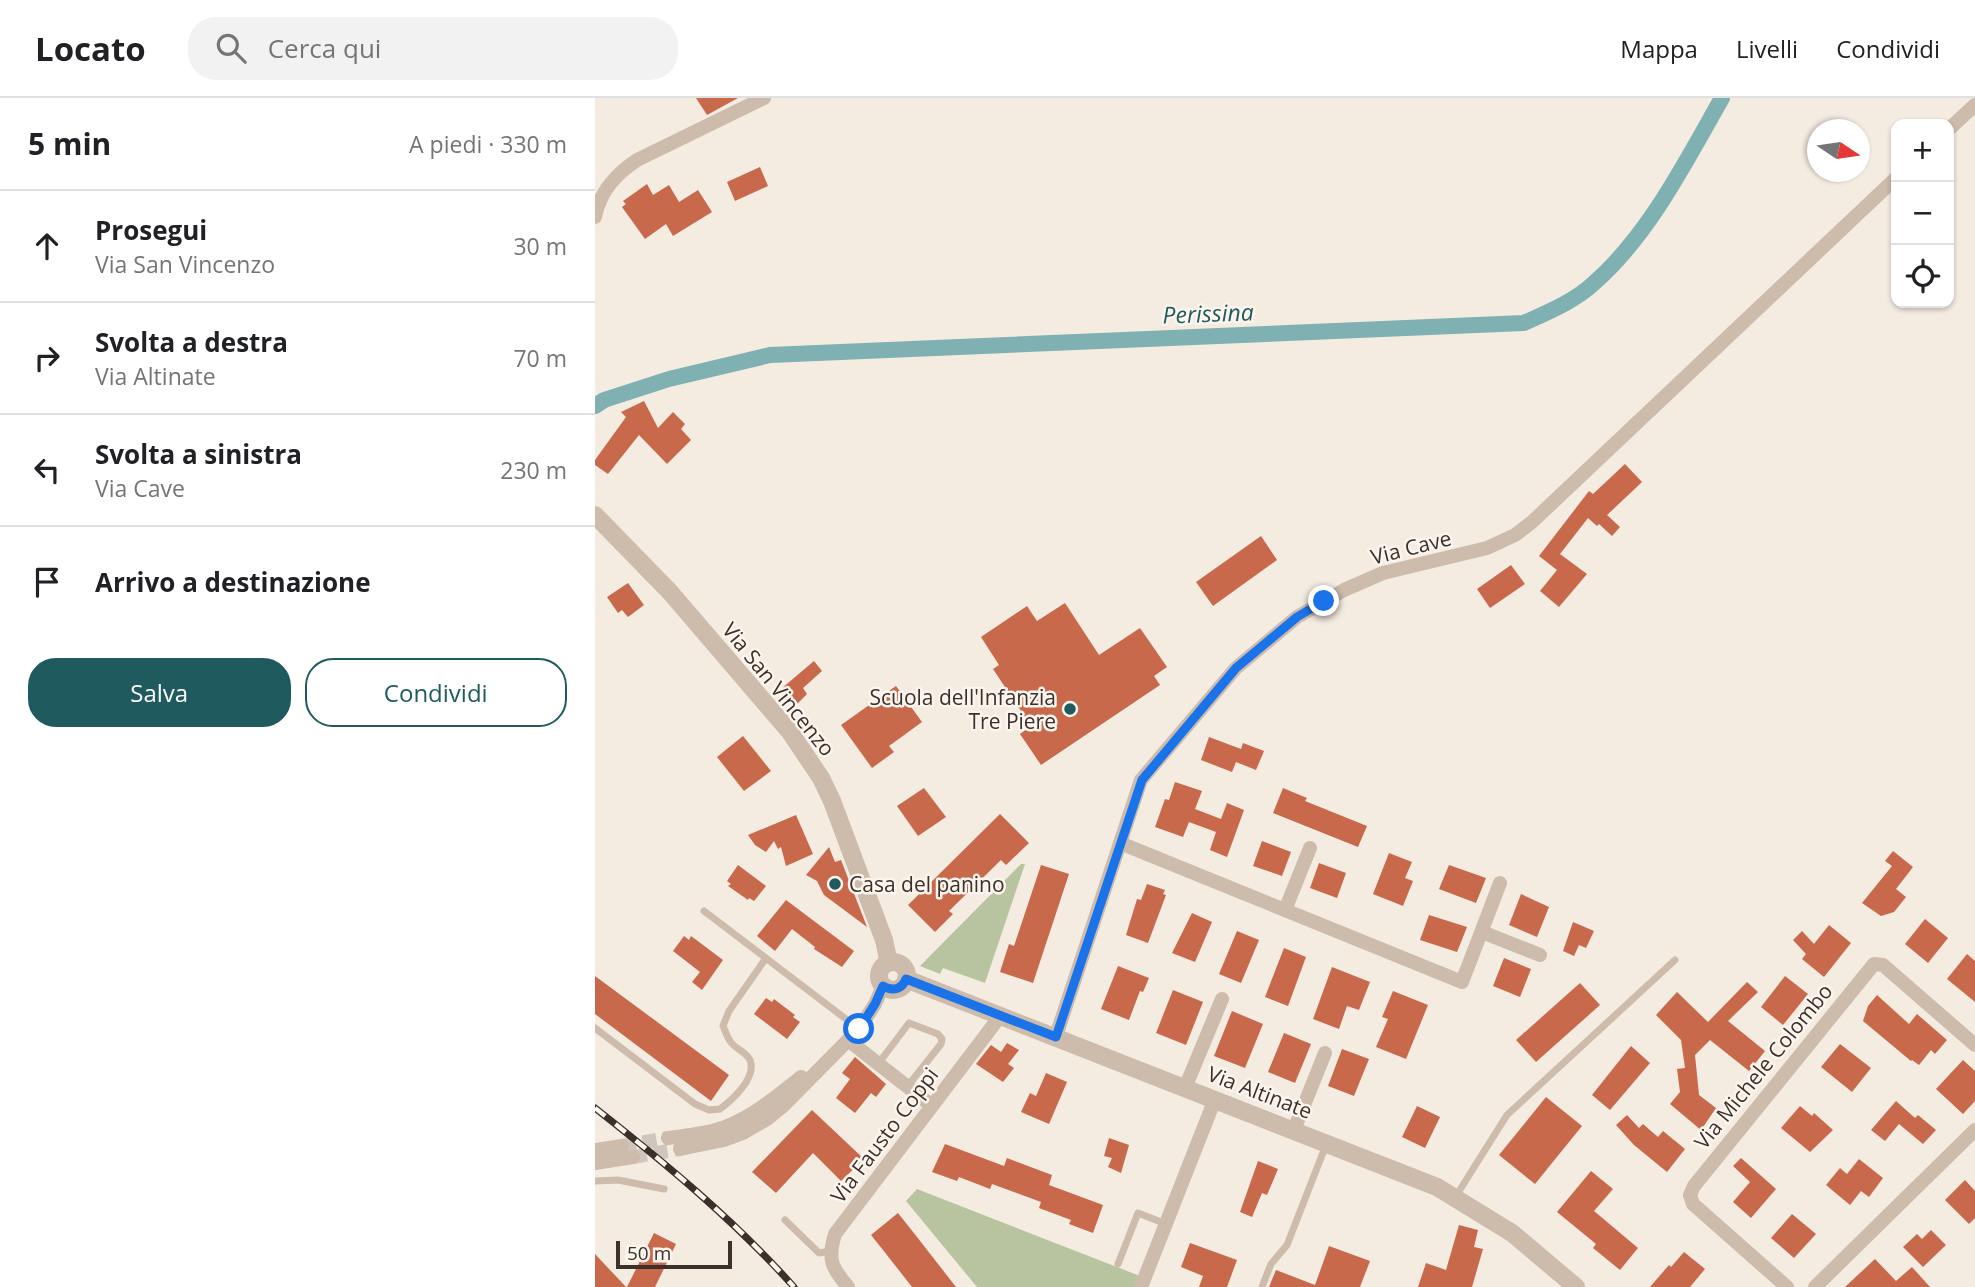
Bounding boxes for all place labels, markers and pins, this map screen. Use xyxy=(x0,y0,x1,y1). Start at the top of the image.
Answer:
place label: Scuola dell'Infanzia Tre Piere xyxy=(869,683,1056,735)
marker: Scuola dell'Infanzia Tre Piere xyxy=(1062,701,1078,717)
place label: Casa del panino xyxy=(849,870,1005,898)
marker: Casa del panino xyxy=(827,876,843,892)

